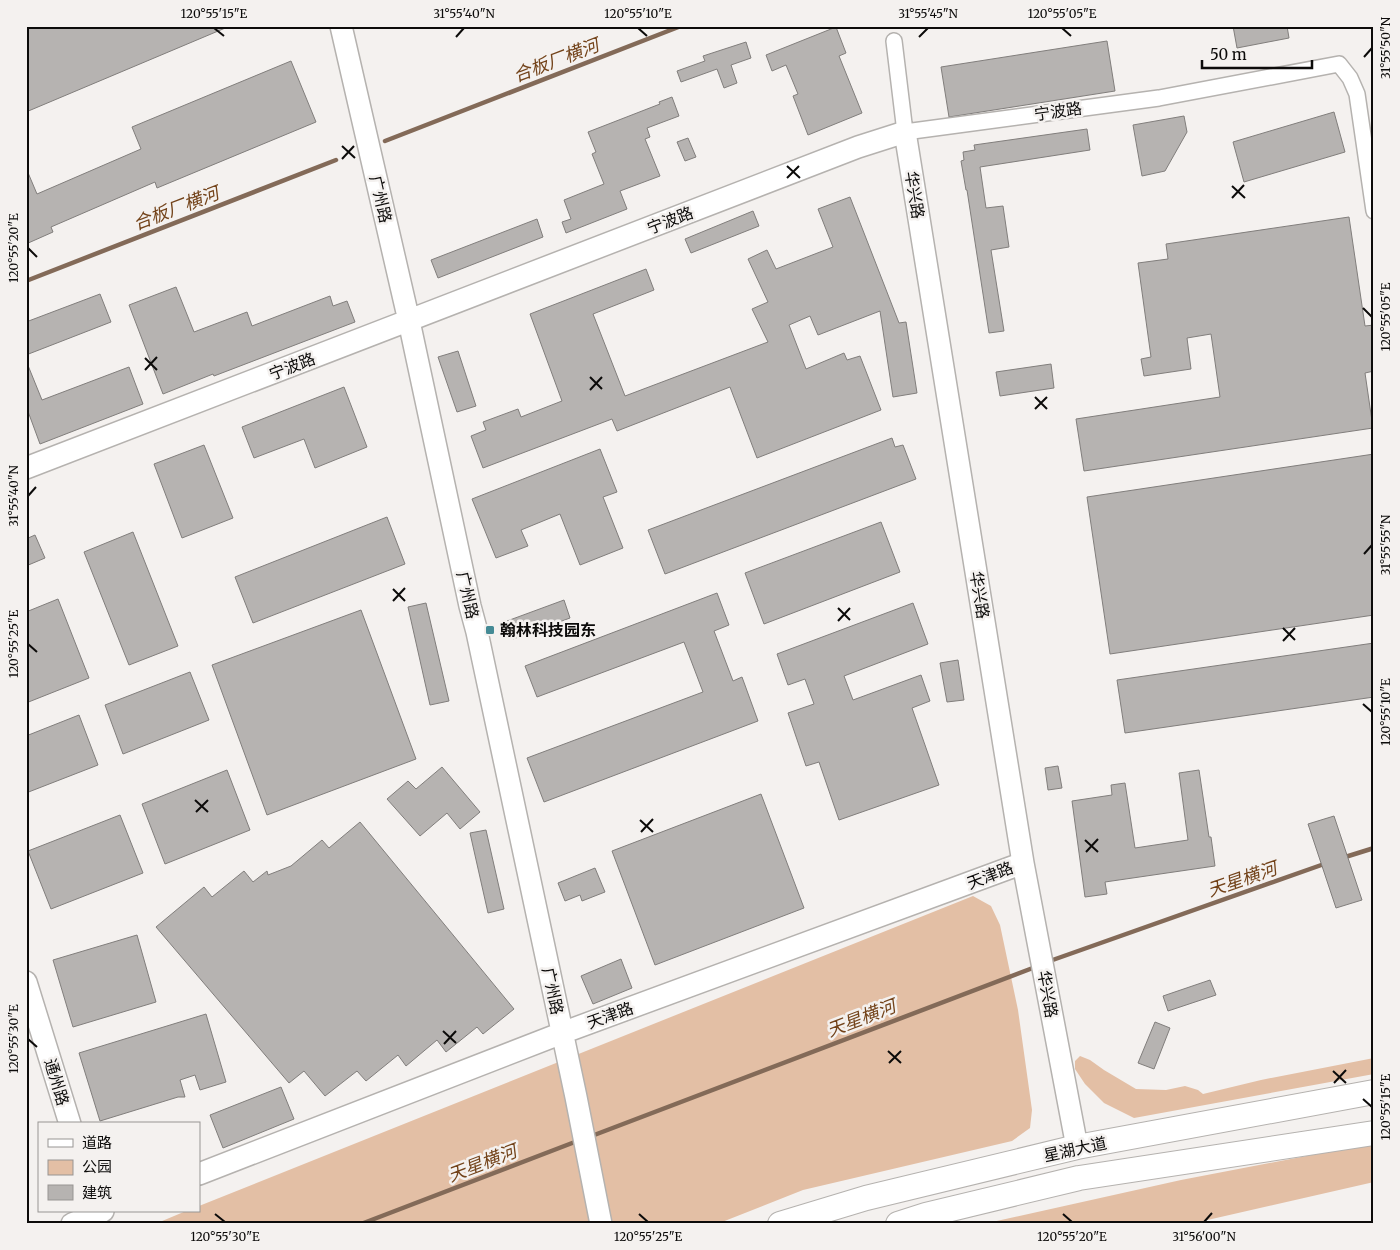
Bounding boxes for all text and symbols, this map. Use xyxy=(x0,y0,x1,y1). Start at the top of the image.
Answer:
text: 120°55'15"E xyxy=(181,6,248,21)
text: 31°55'40"N xyxy=(433,6,495,21)
text: 120°55'10"E xyxy=(604,6,672,21)
text: 31°55'45"N xyxy=(898,6,959,21)
text: 120°55'05"E xyxy=(1028,6,1097,21)
text: 31°55'50"N xyxy=(1378,16,1393,79)
water label: 合板厂横河 xyxy=(510,32,605,87)
scale bar xyxy=(1202,38,1312,70)
text: 50 m xyxy=(1210,45,1247,64)
street label: 宁波路 xyxy=(1033,98,1083,124)
street label: 华兴路 xyxy=(901,170,929,220)
street label: 广州路 xyxy=(366,173,396,225)
water label: 合板厂横河 xyxy=(130,180,225,235)
street label: 宁波路 xyxy=(644,202,696,238)
text: 120°55'20"E xyxy=(6,213,21,283)
text: 120°55'05"E xyxy=(1378,282,1393,351)
street label: 宁波路 xyxy=(266,348,318,384)
text: 31°55'40"N xyxy=(6,465,21,527)
text: 31°55'55"N xyxy=(1378,514,1393,575)
street label: 广州路 xyxy=(453,569,483,621)
street label: 华兴路 xyxy=(966,570,994,620)
text: 120°55'25"E xyxy=(6,610,21,678)
place label: 翰林科技园东 xyxy=(500,620,596,640)
marker: 翰林科技园东 xyxy=(484,624,496,636)
text: 120°55'10"E xyxy=(1378,678,1393,746)
water label: 天星横河 xyxy=(1204,855,1283,902)
street label: 天津路 xyxy=(964,857,1016,893)
street label: 广州路 xyxy=(538,965,568,1017)
street label: 华兴路 xyxy=(1034,969,1062,1019)
water label: 天星横河 xyxy=(823,993,902,1042)
street label: 天津路 xyxy=(584,997,636,1033)
text: 120°55'30"E xyxy=(6,1004,21,1074)
street label: 通州路 xyxy=(40,1056,74,1108)
text: 120°55'15"E xyxy=(1378,1073,1393,1140)
legend xyxy=(38,1122,200,1212)
text: 道路 xyxy=(82,1133,112,1152)
street label: 星湖大道 xyxy=(1042,1133,1108,1165)
water label: 天星横河 xyxy=(444,1138,523,1187)
text: 公园 xyxy=(82,1157,112,1176)
text: 建筑 xyxy=(82,1183,112,1202)
text: 120°55'30"E xyxy=(190,1229,260,1244)
text: 120°55'25"E xyxy=(614,1229,682,1244)
text: 120°55'20"E xyxy=(1037,1229,1107,1244)
text: 31°56'00"N xyxy=(1172,1229,1236,1244)

